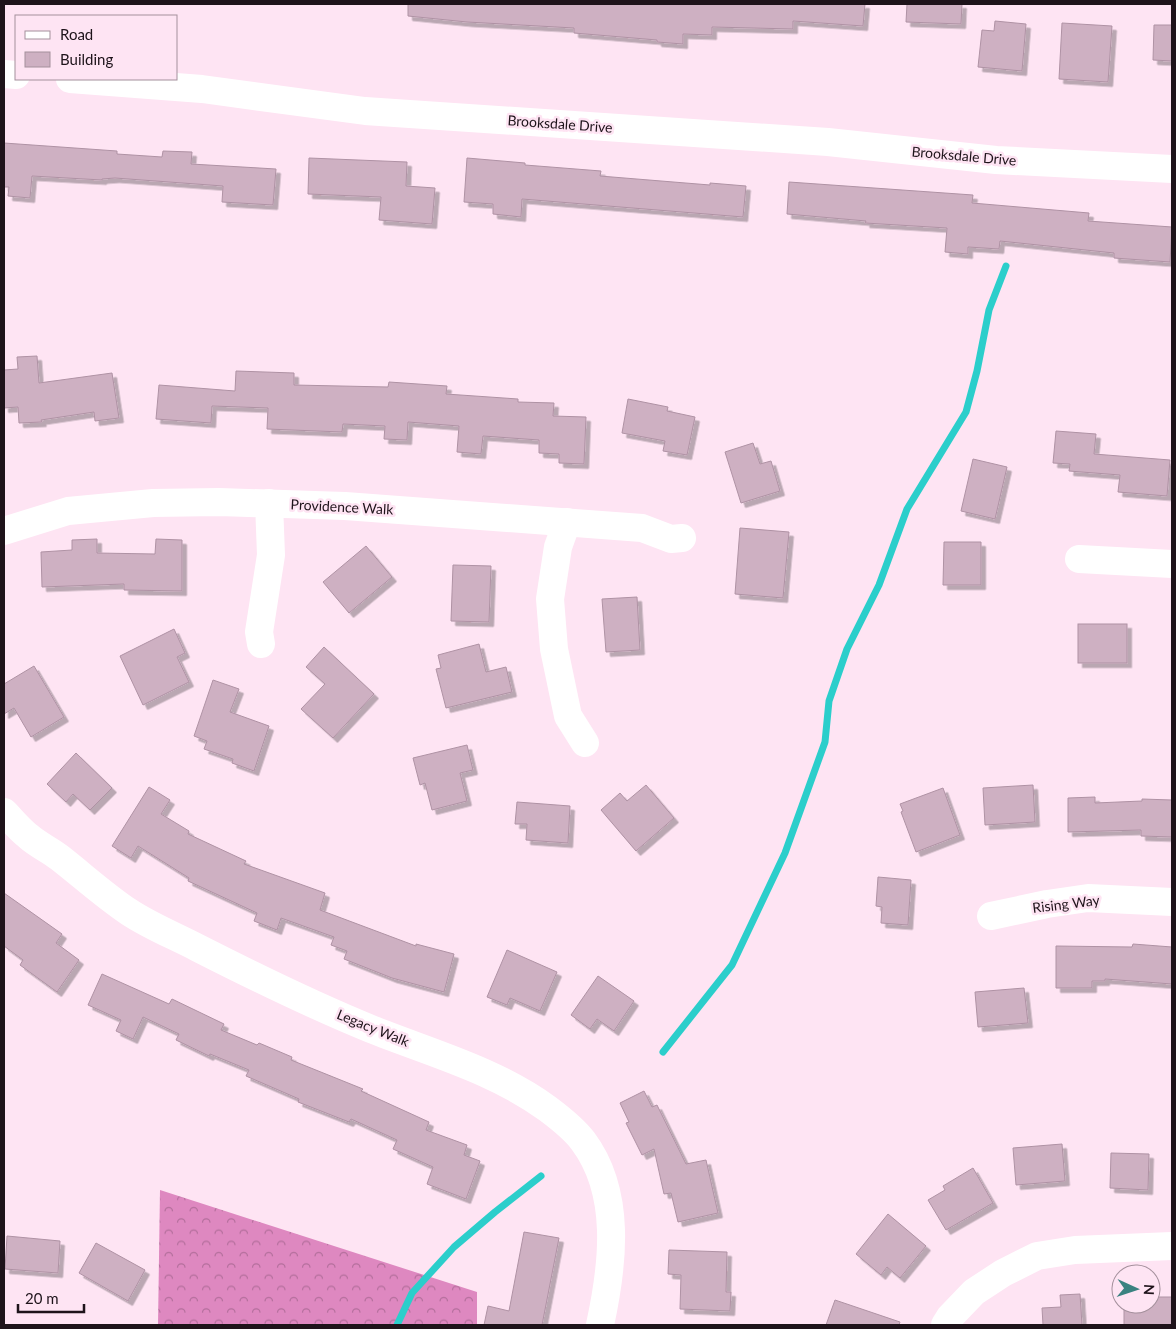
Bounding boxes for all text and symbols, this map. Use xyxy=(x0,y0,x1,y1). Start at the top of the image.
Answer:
legend xyxy=(15,15,178,80)
text: Road xyxy=(60,25,93,43)
text: Building xyxy=(60,50,113,68)
street label: Brooksdale Drive xyxy=(507,111,613,136)
street label: Brooksdale Drive xyxy=(911,142,1017,169)
street label: Providence Walk xyxy=(290,495,395,518)
street label: Rising Way xyxy=(1031,891,1101,916)
street label: Legacy Walk xyxy=(335,1005,413,1050)
north arrow xyxy=(1111,1264,1161,1314)
scale bar xyxy=(18,1282,84,1314)
text: N xyxy=(1141,1284,1158,1296)
text: 20 m xyxy=(25,1289,59,1307)

